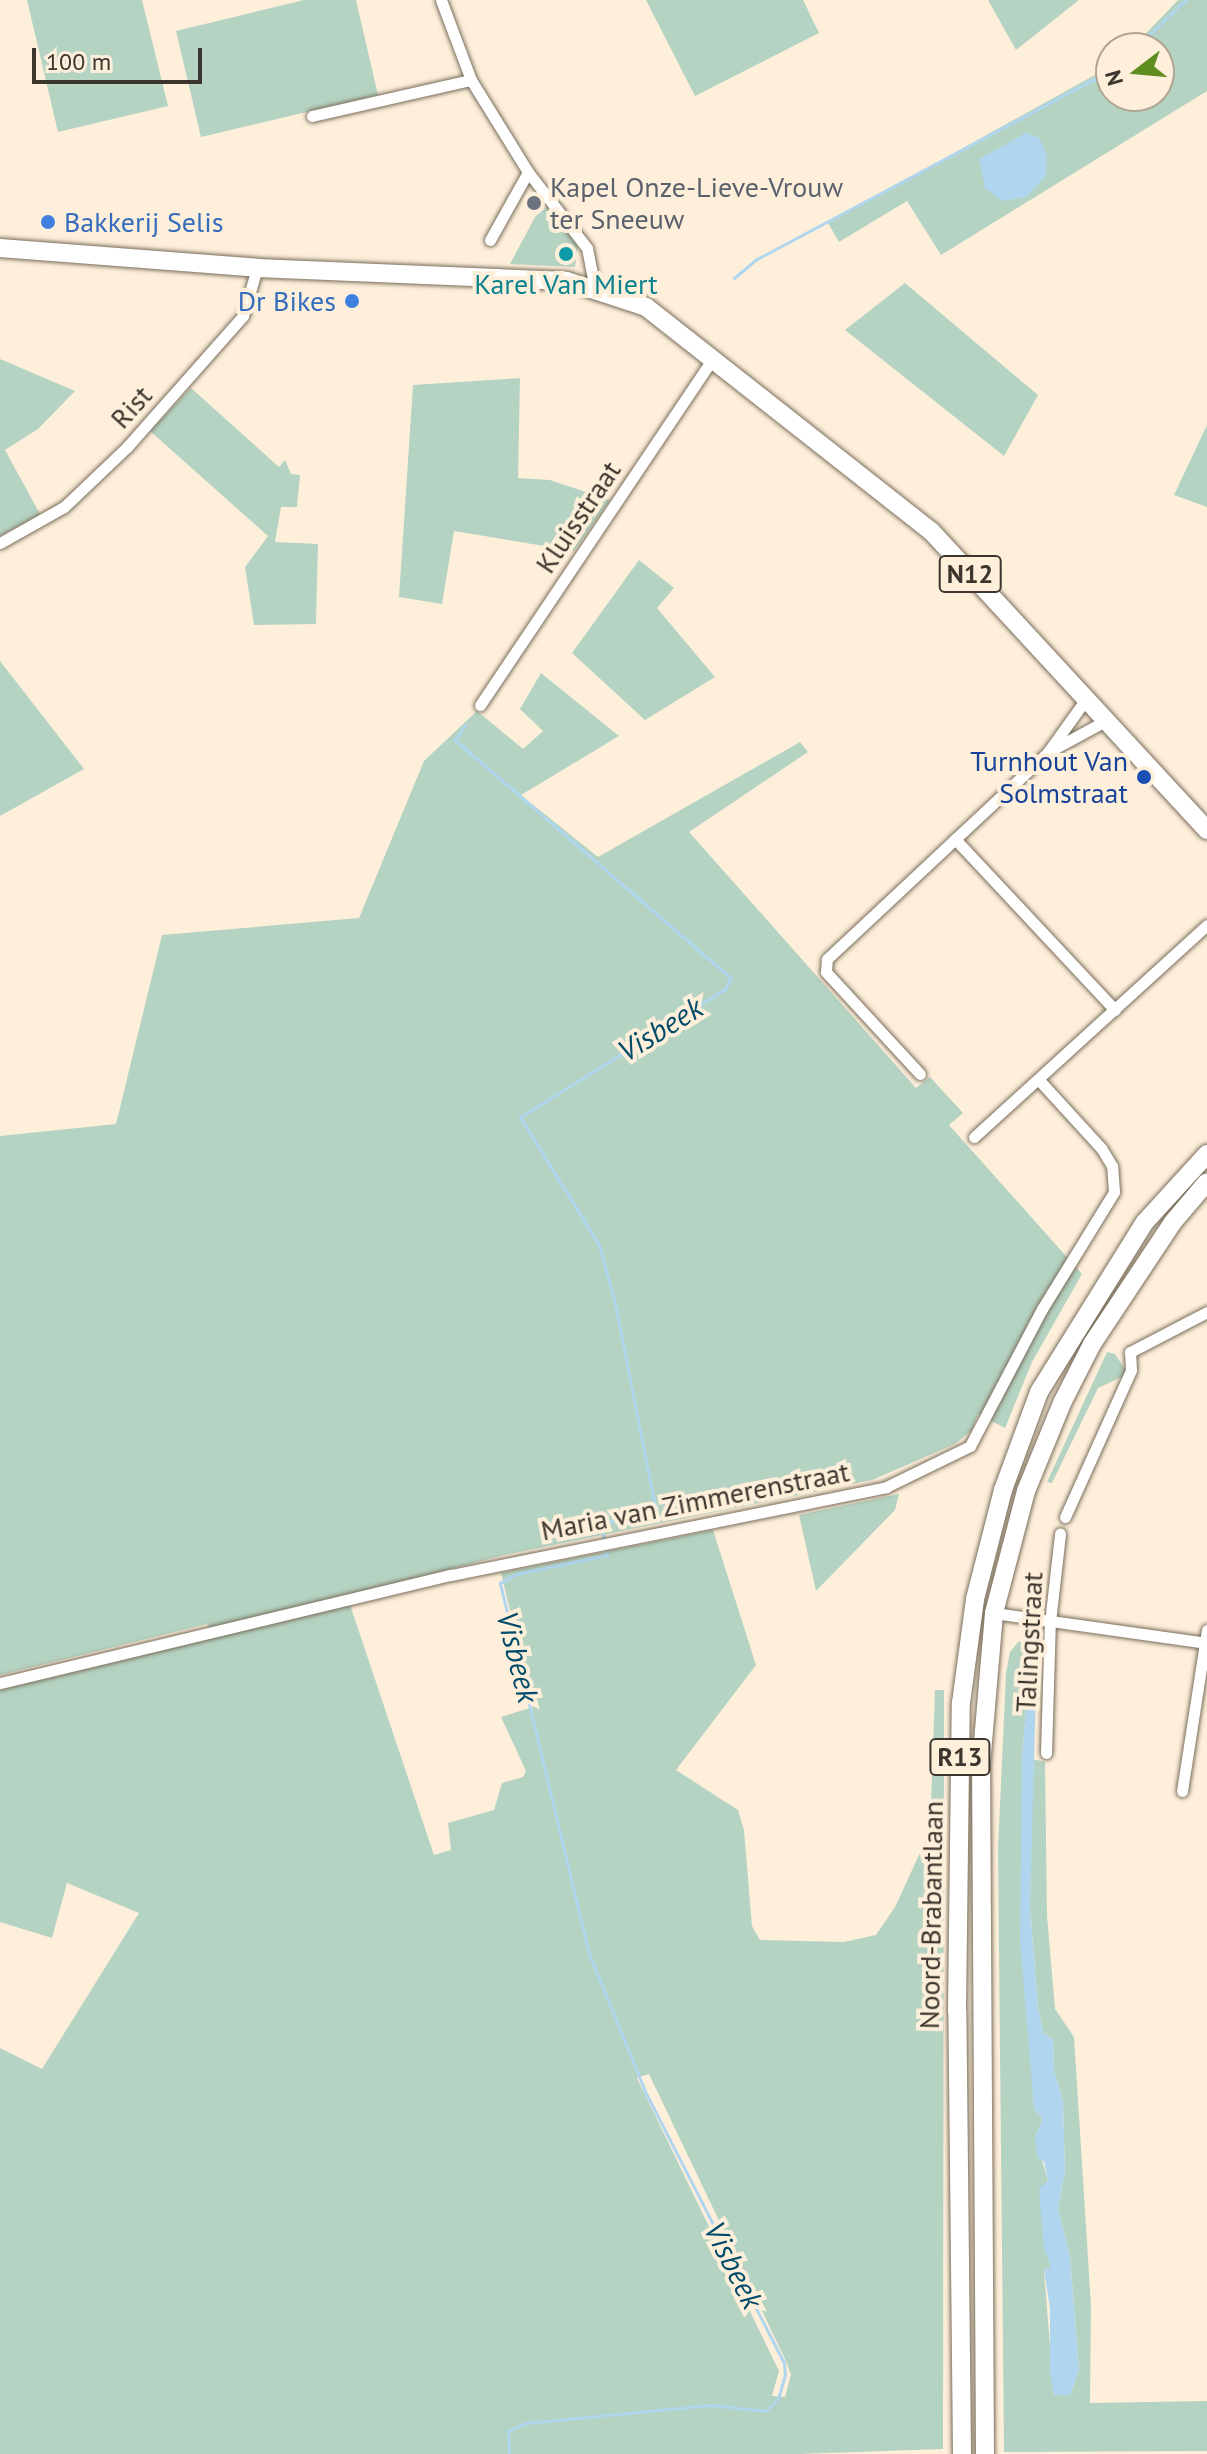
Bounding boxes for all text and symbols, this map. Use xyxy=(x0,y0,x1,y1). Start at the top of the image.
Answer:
scale bar xyxy=(36,32,206,82)
north arrow xyxy=(1095,32,1175,112)
text: 100 m xyxy=(46,46,111,77)
text: N xyxy=(1098,67,1129,89)
place label: Kapel Onze-Lieve-Vrouw ter Sneeuw xyxy=(550,170,843,236)
marker: Kapel Onze-Lieve-Vrouw ter Sneeuw xyxy=(525,194,543,212)
place label: Bakkerij Selis xyxy=(64,205,223,239)
marker: Bakkerij Selis xyxy=(39,213,57,231)
marker: Karel Van Miert xyxy=(557,245,575,263)
place label: Karel Van Miert xyxy=(474,267,658,301)
place label: Dr Bikes xyxy=(238,284,336,318)
marker: Dr Bikes xyxy=(343,292,361,310)
street label: Rist xyxy=(103,379,159,435)
street label: Kluisstraat xyxy=(528,455,628,579)
road number: N12 xyxy=(938,552,1002,596)
place label: Turnhout Van Solmstraat xyxy=(969,744,1128,810)
marker: Turnhout Van Solmstraat xyxy=(1135,768,1153,786)
water label: Visbeek xyxy=(611,989,709,1069)
street label: Maria van Zimmerenstraat xyxy=(538,1455,852,1547)
street label: Talingstraat xyxy=(1009,1571,1049,1713)
water label: Visbeek xyxy=(489,1608,547,1706)
road number: R13 xyxy=(928,1735,992,1779)
street label: Noord-Brabantlaan xyxy=(912,1801,950,2029)
water label: Visbeek xyxy=(697,2215,771,2315)

